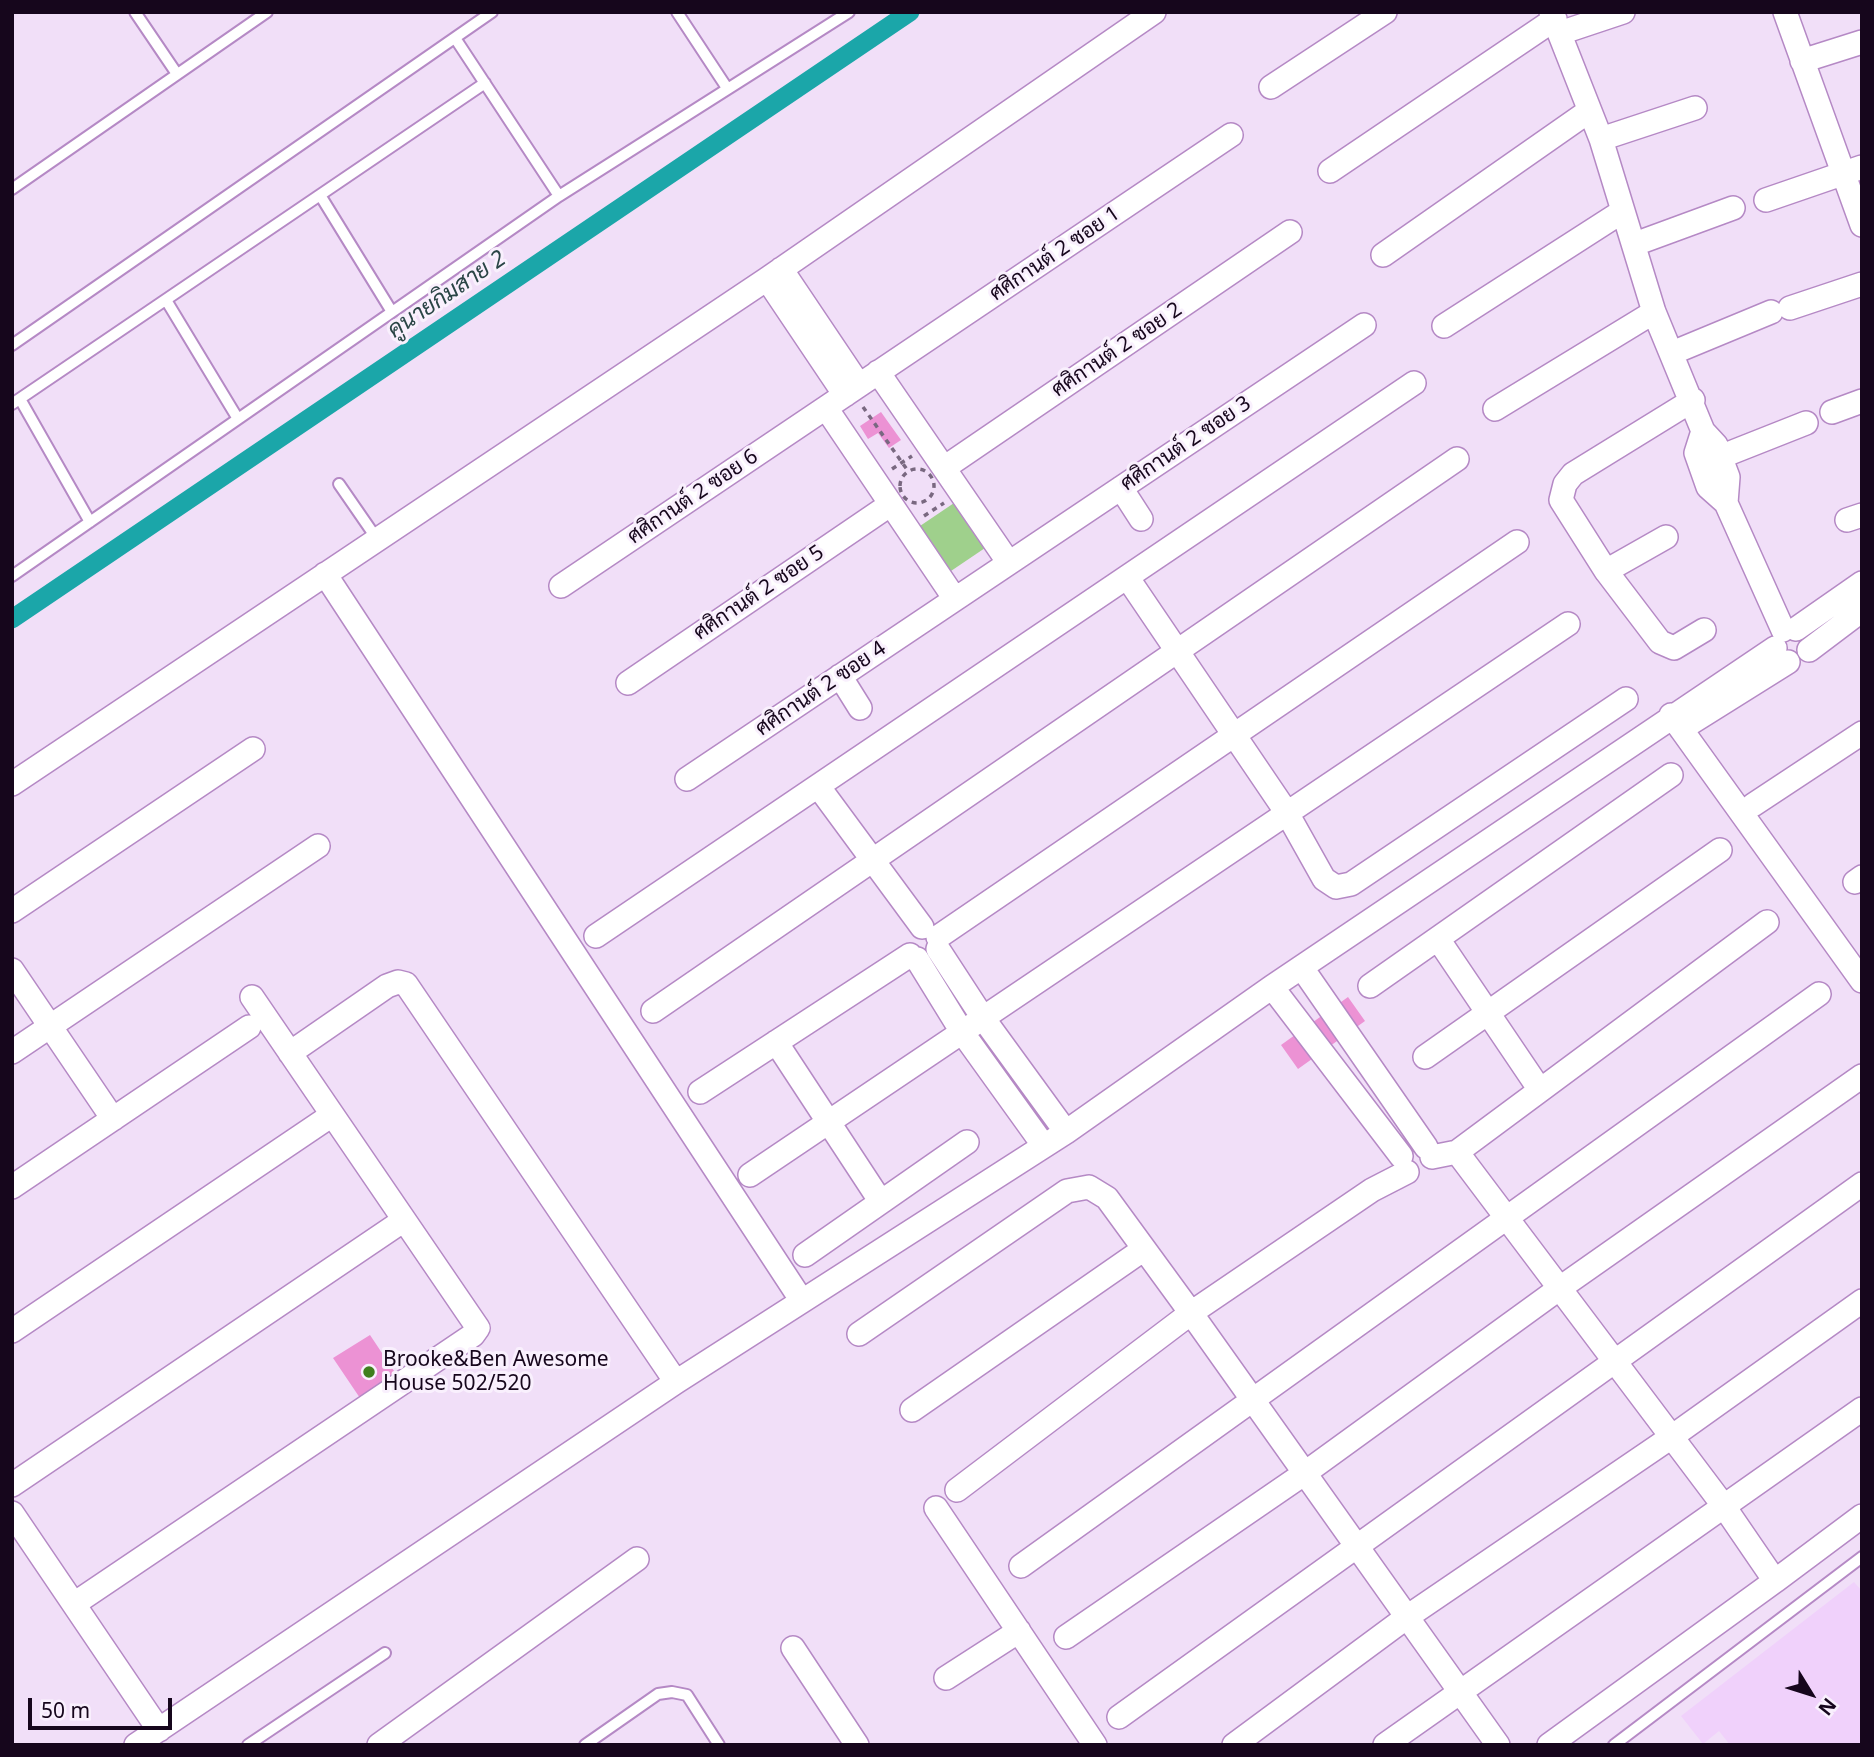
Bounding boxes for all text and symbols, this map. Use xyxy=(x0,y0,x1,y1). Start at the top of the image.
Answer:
street label: ศศิกานต์ 2 ซอย 1 xyxy=(985,201,1125,307)
water label: คูนายกิมสาย 2 xyxy=(383,245,511,345)
street label: ศศิกานต์ 2 ซอย 2 xyxy=(1047,297,1187,403)
street label: ศศิกานต์ 2 ซอย 3 xyxy=(1116,391,1256,497)
street label: ศศิกานต์ 2 ซอย 6 xyxy=(623,444,763,550)
street label: ศศิกานต์ 2 ซอย 5 xyxy=(689,540,829,646)
street label: ศศิกานต์ 2 ซอย 4 xyxy=(751,636,891,742)
place label: Brooke&Ben Awesome House 502/520 xyxy=(383,1347,609,1397)
marker: Brooke&Ben Awesome House 502/520 xyxy=(361,1364,377,1380)
north arrow xyxy=(1776,1659,1846,1729)
scale bar xyxy=(32,1684,175,1728)
text: N xyxy=(1813,1693,1843,1721)
text: 50 m xyxy=(41,1696,90,1724)

